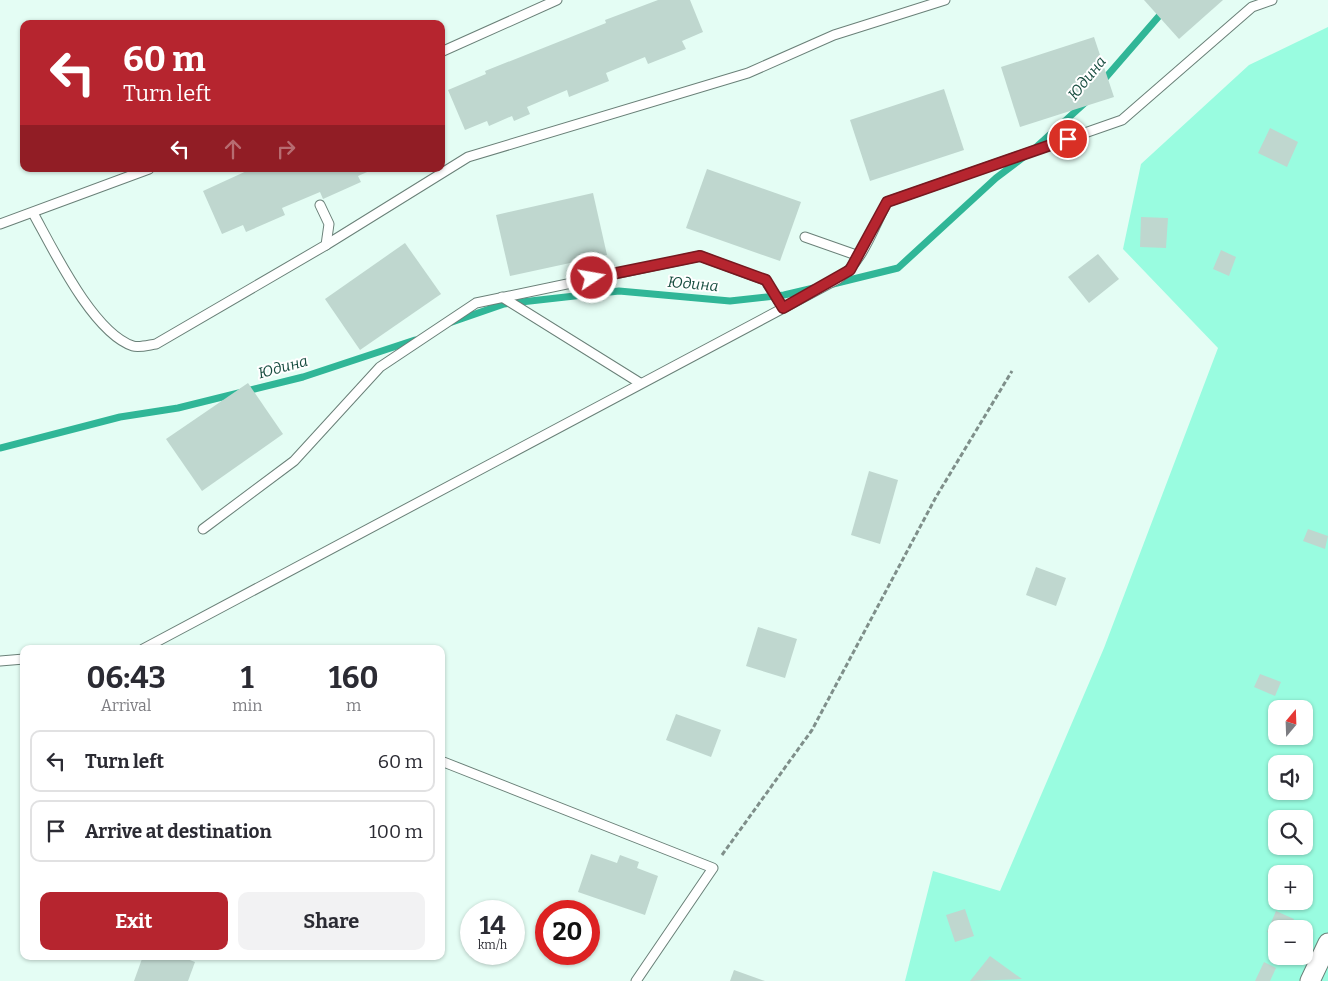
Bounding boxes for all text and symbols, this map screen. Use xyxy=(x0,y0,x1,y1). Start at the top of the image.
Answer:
text: 60 m xyxy=(123,38,206,80)
icon: left xyxy=(40,40,105,105)
water label: Юдина xyxy=(1064,53,1110,103)
text: Turn left xyxy=(123,80,211,107)
pin xyxy=(1047,118,1089,160)
icon: arrive xyxy=(1054,125,1082,153)
icon: left xyxy=(166,135,194,163)
icon: ahead xyxy=(219,135,247,163)
icon: right xyxy=(272,135,300,163)
position arrow xyxy=(565,251,617,303)
water label: Юдина xyxy=(667,273,719,295)
water label: Юдина xyxy=(256,352,310,382)
text: 06:43 xyxy=(86,660,166,696)
text: 1 xyxy=(241,660,254,696)
text: 160 xyxy=(329,660,379,696)
text: Arrival xyxy=(101,696,151,715)
text: min xyxy=(232,696,262,715)
text: m xyxy=(346,696,361,715)
north arrow xyxy=(1268,700,1312,745)
map controls xyxy=(1268,700,1313,965)
icon: left xyxy=(42,747,70,775)
text: Turn left xyxy=(85,750,164,773)
text: 60 m xyxy=(378,750,423,773)
button: sound xyxy=(1268,755,1313,800)
button: search xyxy=(1268,810,1313,855)
icon: arrive xyxy=(42,817,70,845)
text: Arrive at destination xyxy=(85,820,272,843)
text: 100 m xyxy=(369,820,423,843)
button: + xyxy=(1268,865,1313,910)
button: Exit xyxy=(40,892,228,950)
button: Share xyxy=(238,892,425,950)
speed limit sign: 20 xyxy=(535,900,600,965)
text: 14 xyxy=(479,911,506,941)
button: − xyxy=(1268,920,1313,965)
text: km/h xyxy=(478,938,507,952)

